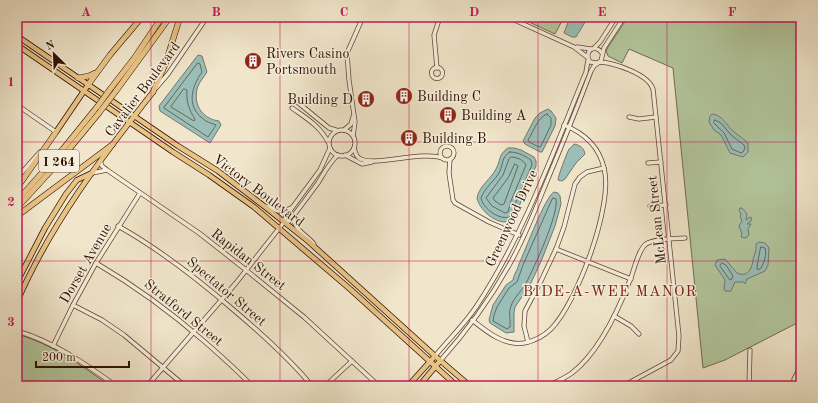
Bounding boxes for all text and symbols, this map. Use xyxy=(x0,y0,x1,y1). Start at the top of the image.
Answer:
text: A xyxy=(81,6,91,19)
text: B xyxy=(211,6,221,19)
text: C xyxy=(340,6,348,19)
text: D xyxy=(469,6,479,19)
text: E xyxy=(598,6,607,19)
text: F xyxy=(728,6,737,19)
north arrow xyxy=(34,34,74,74)
text: N xyxy=(44,39,57,53)
street label: Cavalier Boulevard xyxy=(103,40,183,140)
place label: Rivers Casino Portsmouth xyxy=(266,47,349,77)
building icon: Rivers Casino Portsmouth xyxy=(243,51,263,71)
text: 1 xyxy=(7,76,15,89)
building icon: Building C xyxy=(394,86,414,106)
building icon: Building D xyxy=(356,89,376,109)
place label: Building C xyxy=(417,90,481,104)
place label: Building D xyxy=(287,93,353,107)
building icon: Building A xyxy=(438,105,458,125)
place label: Building A xyxy=(461,109,527,123)
building icon: Building B xyxy=(399,128,419,148)
place label: Building B xyxy=(422,132,486,146)
road number: I 264 xyxy=(39,150,79,172)
street label: Victory Boulevard xyxy=(210,152,307,230)
street label: Greenwood Drive xyxy=(483,168,540,269)
street label: McLean Street xyxy=(645,175,669,265)
text: 2 xyxy=(7,196,15,209)
street label: Dorset Avenue xyxy=(57,221,114,306)
street label: Rapidan Street xyxy=(208,226,289,293)
street label: Spectator Street xyxy=(184,255,269,329)
street label: Stratford Street xyxy=(141,277,225,349)
district label: BIDE-A-WEE MANOR xyxy=(523,285,697,300)
text: 3 xyxy=(7,316,15,329)
scale bar xyxy=(36,343,129,369)
text: 200 m xyxy=(42,352,76,364)

